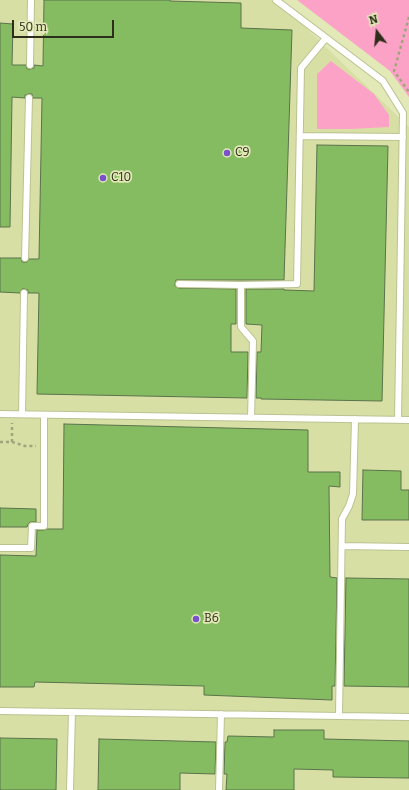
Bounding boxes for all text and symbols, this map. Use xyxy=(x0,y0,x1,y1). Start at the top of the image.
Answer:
scale bar xyxy=(14,12,116,38)
north arrow xyxy=(357,12,397,52)
text: N xyxy=(368,13,379,27)
text: 50 m xyxy=(19,20,47,34)
place label: C9 xyxy=(235,146,250,160)
marker: C9 xyxy=(222,148,232,158)
place label: C10 xyxy=(111,171,131,185)
marker: C10 xyxy=(98,173,108,183)
place label: B6 xyxy=(204,612,219,626)
marker: B6 xyxy=(191,614,201,624)

